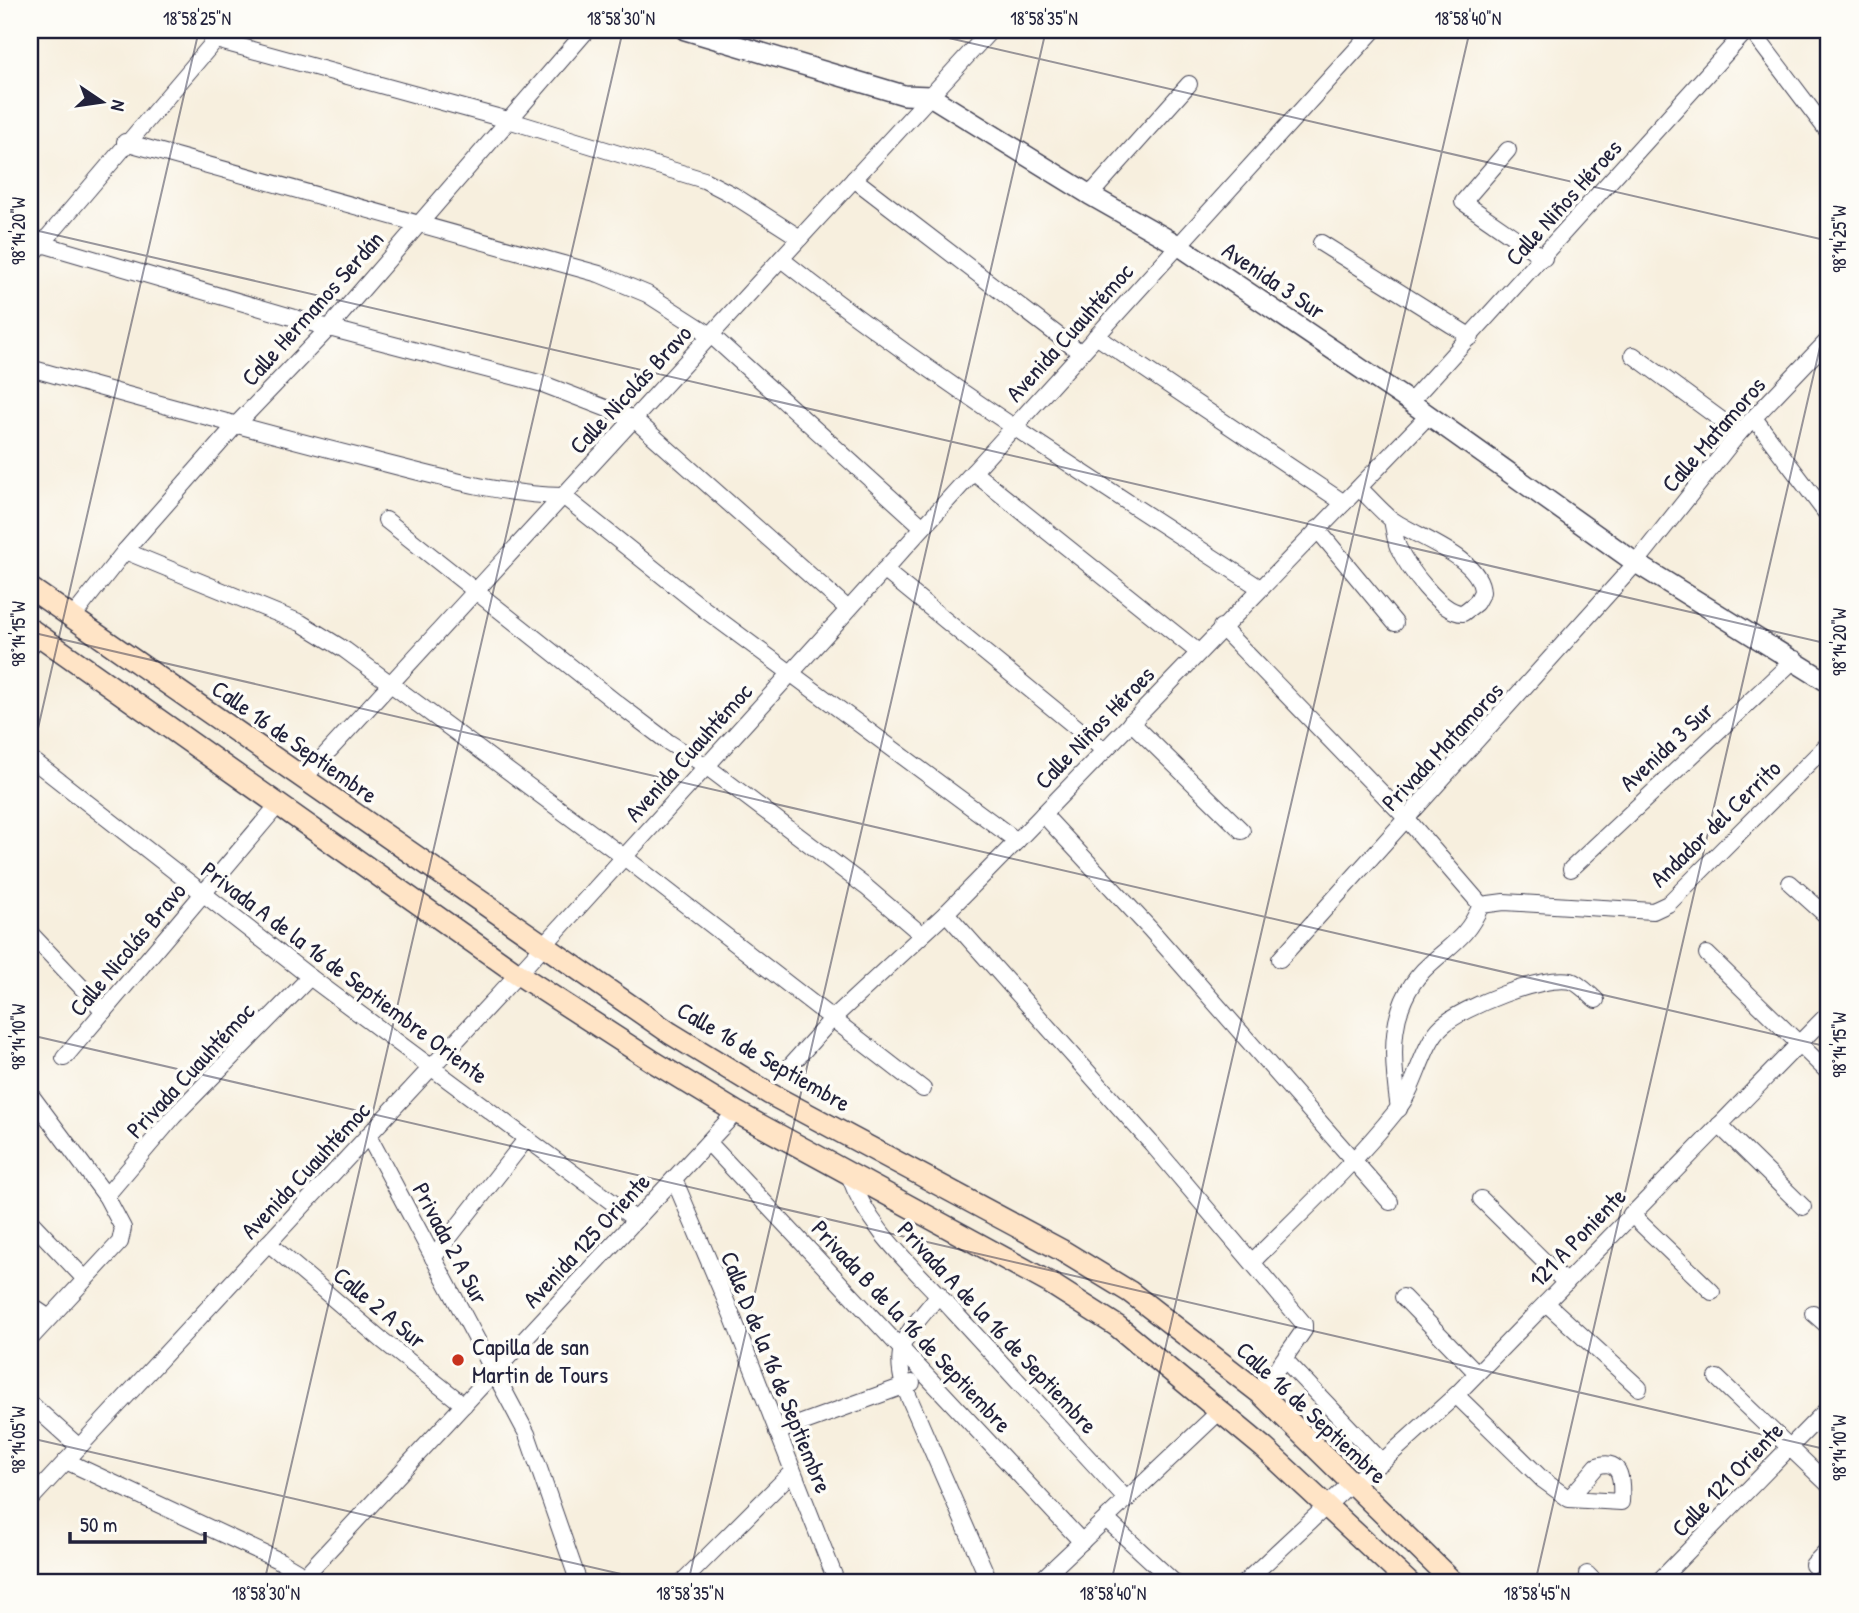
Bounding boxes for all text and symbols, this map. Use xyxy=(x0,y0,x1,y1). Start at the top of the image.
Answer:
text: 18°58'25"N xyxy=(163,6,231,31)
text: 18°58'30"N xyxy=(587,6,655,31)
text: 18°58'35"N xyxy=(1010,6,1078,31)
text: 18°58'40"N xyxy=(1435,6,1501,31)
north arrow xyxy=(66,66,136,136)
text: N xyxy=(105,98,132,114)
street label: Calle Niños Héroes xyxy=(1498,132,1628,272)
text: 98°14'20"W xyxy=(6,197,31,265)
text: 98°14'25"W xyxy=(1827,205,1852,273)
street label: Calle Hermanos Serdán xyxy=(234,224,390,392)
street label: Avenida 3 Sur xyxy=(1216,234,1332,326)
street label: Avenida Cuauhtémoc xyxy=(998,255,1140,408)
street label: Calle Nicolás Bravo xyxy=(562,317,698,461)
street label: Calle Matamoros xyxy=(1654,369,1772,499)
text: 98°14'15"W xyxy=(6,601,31,667)
text: 98°14'20"W xyxy=(1827,608,1852,676)
street label: Calle Niños Héroes xyxy=(1027,658,1161,796)
street label: Calle 16 de Septiembre xyxy=(206,672,385,810)
street label: Avenida Cuauhtémoc xyxy=(617,675,759,828)
street label: Privada Matamoros xyxy=(1374,675,1510,817)
street label: Avenida 3 Sur xyxy=(1612,694,1720,798)
street label: Andador del Cerrito xyxy=(1643,752,1788,894)
street label: Privada A de la 16 de Septiembre Oriente xyxy=(195,853,495,1091)
street label: Calle Nicolás Bravo xyxy=(61,875,193,1023)
street label: Calle 16 de Septiembre xyxy=(671,993,857,1119)
street label: Privada Cuauhtémoc xyxy=(119,995,262,1145)
text: 98°14'10"W xyxy=(6,1004,31,1070)
text: 98°14'15"W xyxy=(1827,1012,1852,1078)
street label: Avenida Cuauhtémoc xyxy=(233,1094,377,1245)
street label: Avenida 125 Oriente xyxy=(515,1165,657,1314)
street label: Privada 2 A Sur xyxy=(406,1177,496,1309)
street label: 121 A Poniente xyxy=(1521,1180,1633,1294)
street label: Privada B de la 16 de Septiembre xyxy=(805,1213,1020,1440)
street label: Privada A de la 16 de Septiembre xyxy=(891,1214,1105,1441)
street label: Calle D de la 16 de Septiembre xyxy=(714,1246,840,1498)
street label: Calle 2 A Sur xyxy=(327,1259,433,1355)
place label: Capilla de san Martin de Tours xyxy=(472,1330,608,1390)
street label: Calle 16 de Septiembre xyxy=(1230,1334,1395,1491)
marker: Capilla de san Martin de Tours xyxy=(450,1352,466,1368)
text: 98°14'05"W xyxy=(6,1406,31,1474)
street label: Calle 121 Oriente xyxy=(1664,1414,1790,1543)
text: 98°14'10"W xyxy=(1827,1415,1852,1481)
scale bar xyxy=(70,1501,205,1545)
text: 50 m xyxy=(80,1510,117,1539)
text: 18°58'30"N xyxy=(232,1581,300,1606)
text: 18°58'35"N xyxy=(656,1581,724,1606)
text: 18°58'40"N xyxy=(1080,1581,1146,1606)
text: 18°58'45"N xyxy=(1504,1581,1570,1606)

